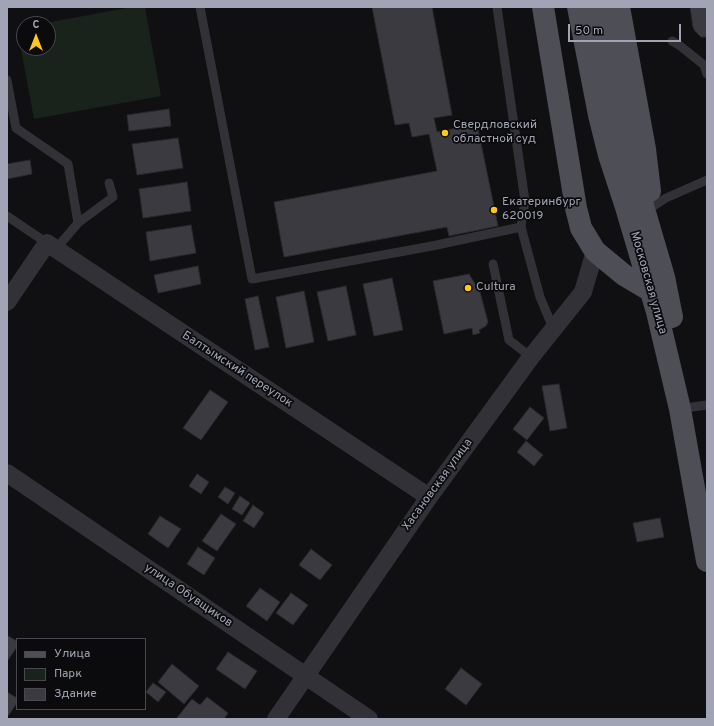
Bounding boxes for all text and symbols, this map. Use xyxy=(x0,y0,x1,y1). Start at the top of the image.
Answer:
north arrow xyxy=(16,16,56,56)
scale bar xyxy=(570,16,683,42)
text: С xyxy=(32,18,40,32)
text: 50 m xyxy=(575,23,603,39)
place label: Свердловский областной суд xyxy=(453,119,537,147)
marker: Свердловский областной суд xyxy=(440,128,450,138)
place label: Екатеринбург 620019 xyxy=(502,196,581,224)
marker: Екатеринбург 620019 xyxy=(489,205,499,215)
street label: Московская улица xyxy=(626,230,670,336)
place label: Cultura xyxy=(476,281,515,295)
marker: Cultura xyxy=(463,283,473,293)
street label: Балтымский переулок xyxy=(179,329,295,411)
street label: Хасановская улица xyxy=(400,436,476,534)
street label: улица Обувщиков xyxy=(141,561,235,631)
legend xyxy=(16,638,146,710)
text: Улица xyxy=(54,646,90,662)
text: Парк xyxy=(54,666,82,682)
text: Здание xyxy=(54,686,97,702)

